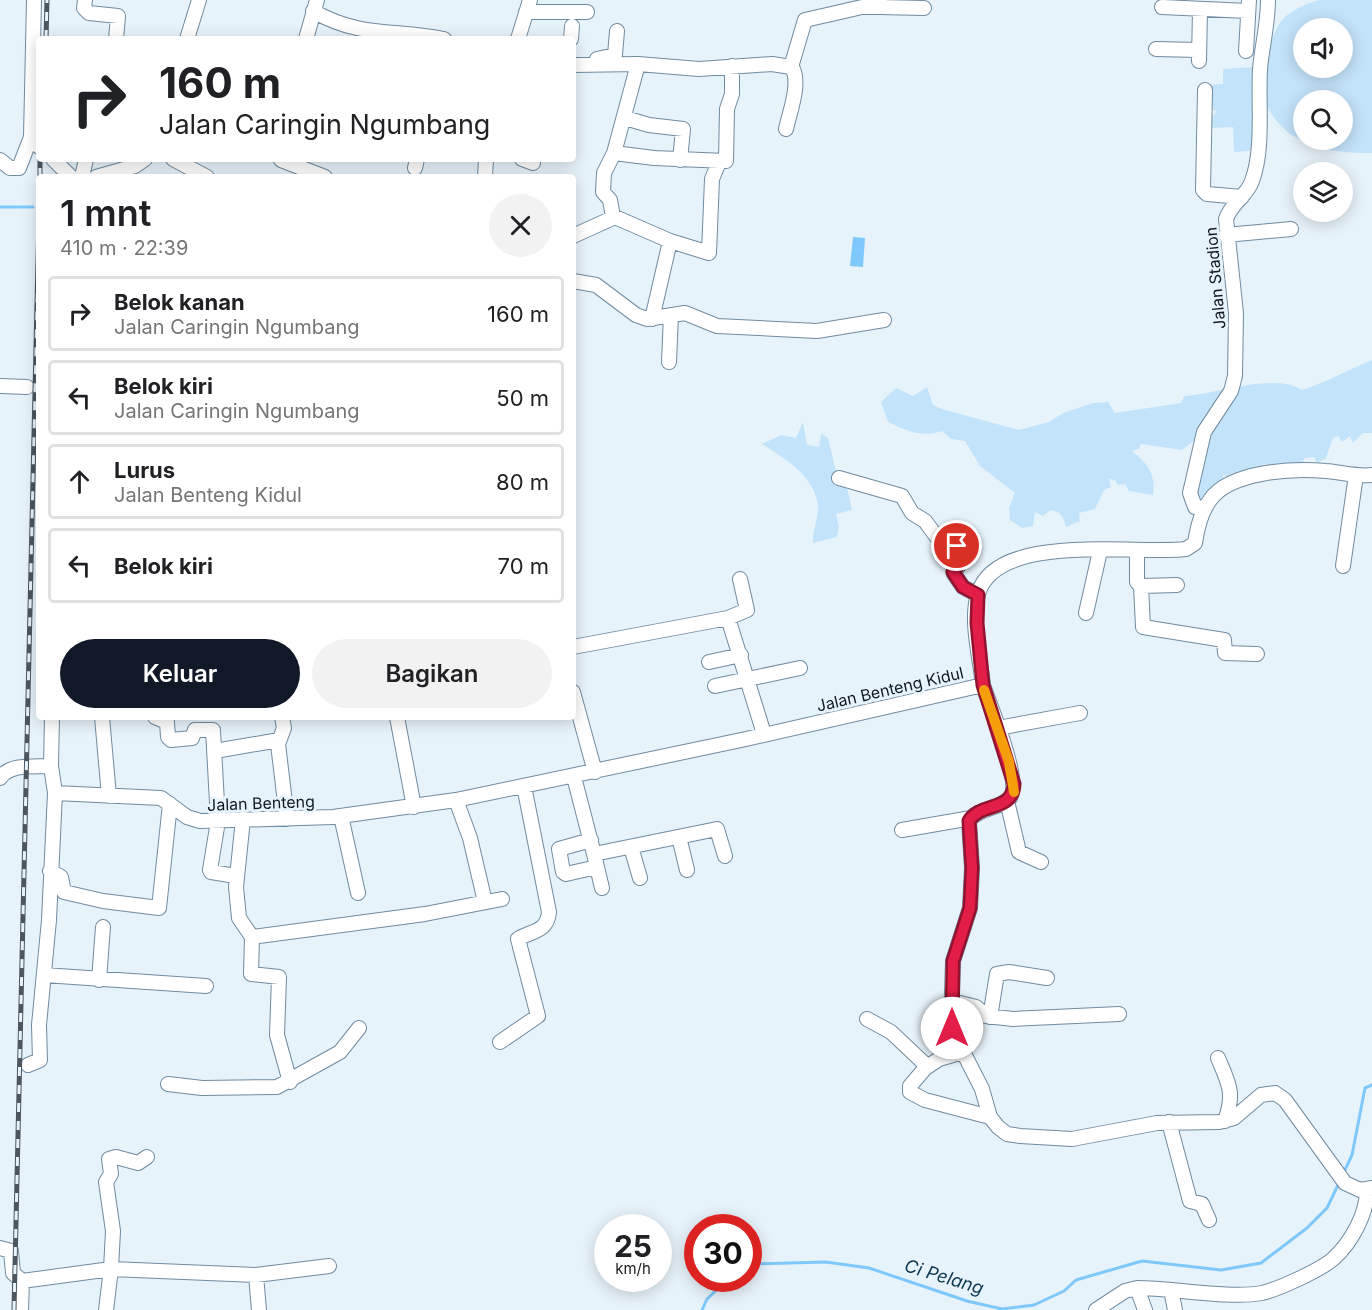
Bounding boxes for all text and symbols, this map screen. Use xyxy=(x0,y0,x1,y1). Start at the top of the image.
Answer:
map controls xyxy=(1293,18,1353,222)
button: sound xyxy=(1293,18,1353,78)
text: 160 m xyxy=(159,57,281,108)
icon: right xyxy=(60,60,138,138)
button: search xyxy=(1293,90,1353,150)
text: Jalan Caringin Ngumbang xyxy=(159,108,490,141)
button: layers xyxy=(1293,162,1353,222)
text: 1 mnt xyxy=(60,191,151,235)
button: close xyxy=(489,194,552,257)
street label: Jalan Stadion xyxy=(1201,226,1229,330)
text: 410 m · 22:39 xyxy=(60,236,188,260)
text: Belok kanan xyxy=(114,289,245,315)
icon: right xyxy=(63,297,96,330)
text: 160 m xyxy=(487,301,549,327)
text: Jalan Caringin Ngumbang xyxy=(114,315,360,339)
text: Belok kiri xyxy=(114,373,213,399)
icon: left xyxy=(63,381,96,414)
text: 50 m xyxy=(496,385,549,411)
text: Jalan Caringin Ngumbang xyxy=(114,399,360,423)
text: Lurus xyxy=(114,457,175,483)
icon: ahead xyxy=(63,465,96,498)
text: 80 m xyxy=(496,469,549,495)
text: Jalan Benteng Kidul xyxy=(114,483,302,507)
pin xyxy=(931,520,982,571)
icon: arrive xyxy=(940,529,973,562)
icon: left xyxy=(63,549,96,582)
text: Belok kiri xyxy=(114,553,213,579)
text: 70 m xyxy=(498,553,549,579)
button: Keluar xyxy=(60,639,300,708)
button: Bagikan xyxy=(312,639,552,708)
street label: Jalan Benteng Kidul xyxy=(814,662,966,716)
street label: Jalan Benteng xyxy=(207,791,315,815)
position arrow xyxy=(920,996,984,1060)
speed limit sign: 30 xyxy=(684,1214,762,1292)
text: 25 xyxy=(614,1228,652,1264)
water label: Ci Pelang xyxy=(902,1255,986,1298)
text: km/h xyxy=(615,1259,651,1278)

